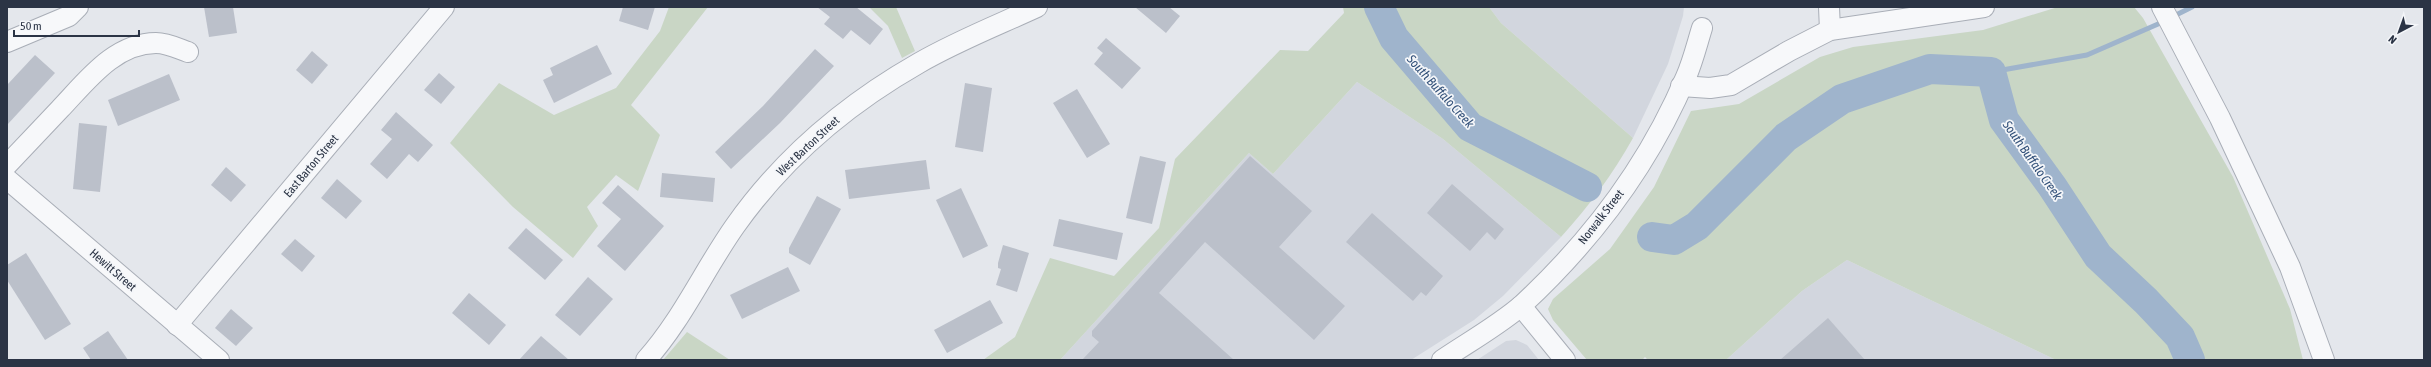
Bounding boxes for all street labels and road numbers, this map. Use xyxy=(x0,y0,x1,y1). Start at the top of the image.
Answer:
street label: West Barton Street xyxy=(774,113,843,179)
street label: East Barton Street xyxy=(281,131,342,200)
street label: Norwalk Street xyxy=(1575,187,1627,247)
street label: Hewitt Street xyxy=(87,246,140,294)

